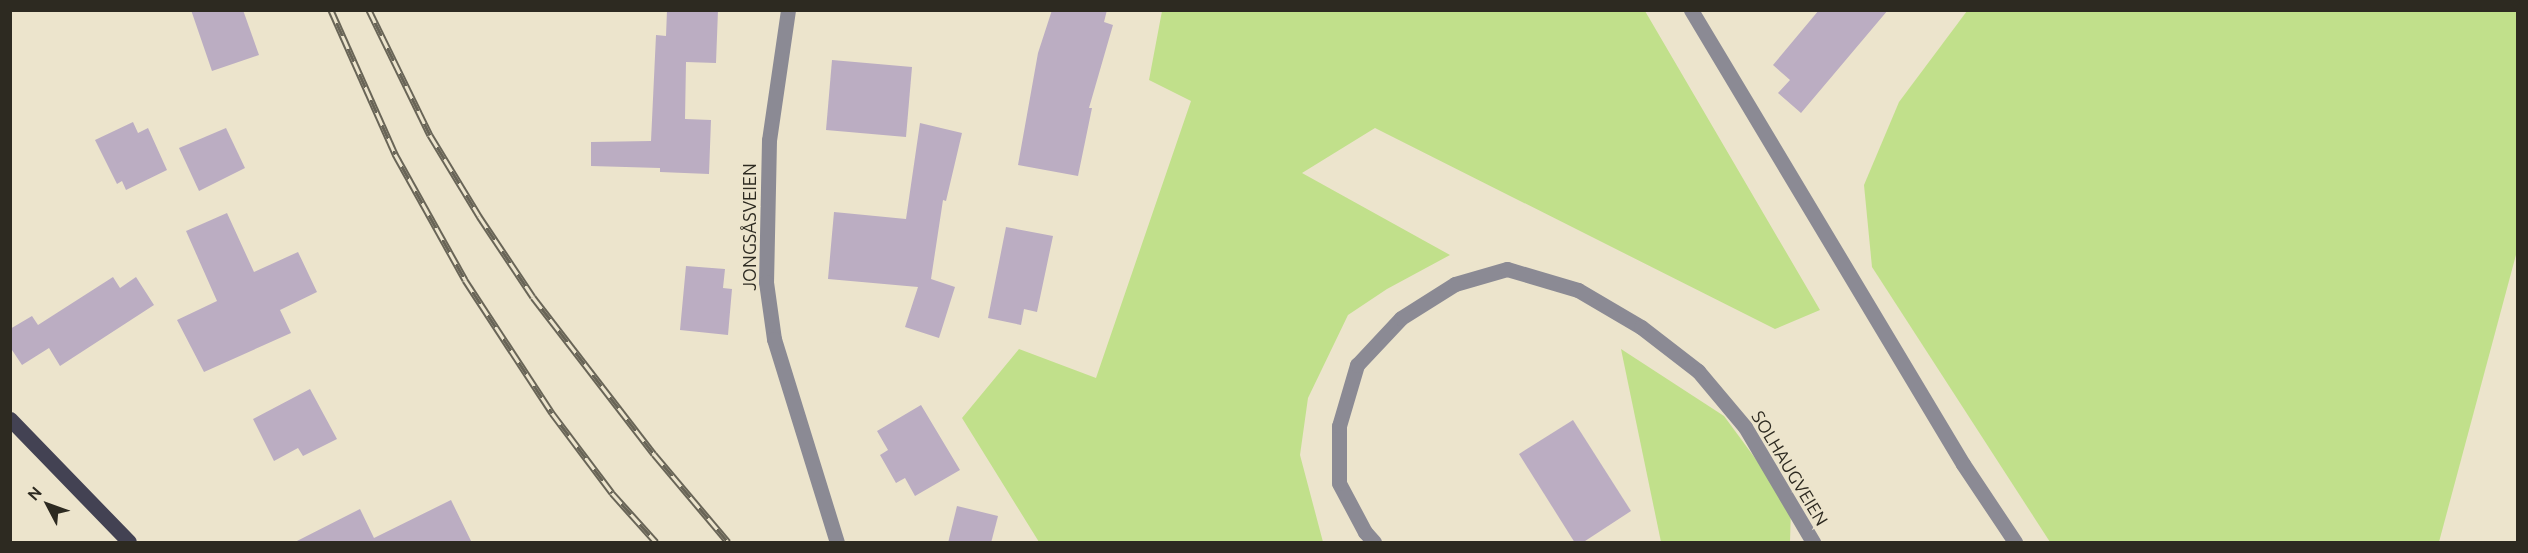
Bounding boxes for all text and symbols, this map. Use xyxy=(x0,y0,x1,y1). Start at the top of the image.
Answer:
street label: JONGSÅSVEIEN xyxy=(738,163,760,291)
street label: SOLHAUGVEIEN xyxy=(1747,407,1833,529)
north arrow xyxy=(18,475,78,535)
text: N xyxy=(24,483,45,504)

